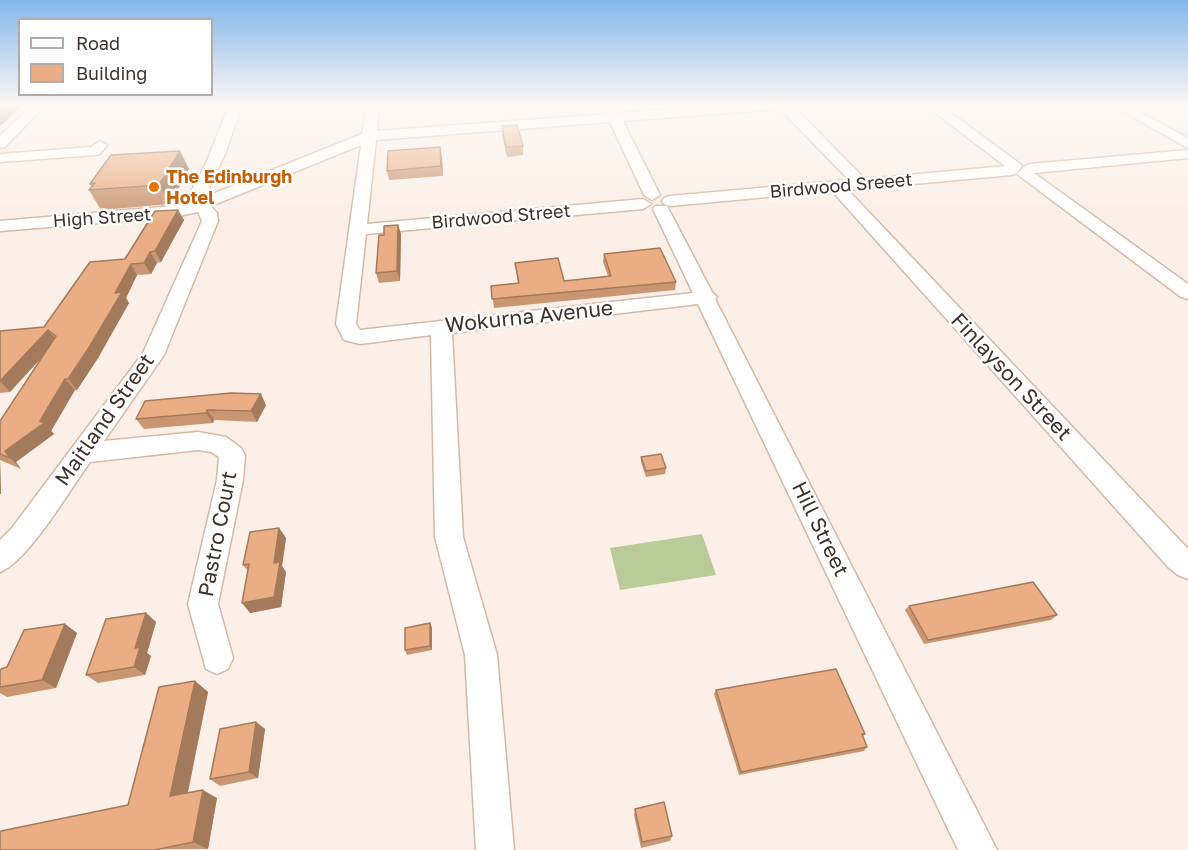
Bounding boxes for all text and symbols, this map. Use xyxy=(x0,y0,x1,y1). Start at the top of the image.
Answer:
legend xyxy=(18,18,213,96)
text: Road xyxy=(76,32,120,54)
text: Building xyxy=(76,62,147,84)
place label: The Edinburgh Hotel xyxy=(166,166,292,208)
street label: Birdwood Sreeet xyxy=(769,169,913,203)
marker: The Edinburgh Hotel xyxy=(147,180,161,194)
street label: Birdwood Street xyxy=(431,200,571,234)
street label: High Street xyxy=(52,204,152,232)
street label: Wokurna Avenue xyxy=(444,296,614,338)
street label: Finlayson Street xyxy=(946,308,1076,446)
street label: Maitland Street xyxy=(50,349,160,491)
street label: Pastro Court xyxy=(193,469,243,599)
street label: Hill Street xyxy=(786,477,854,581)

